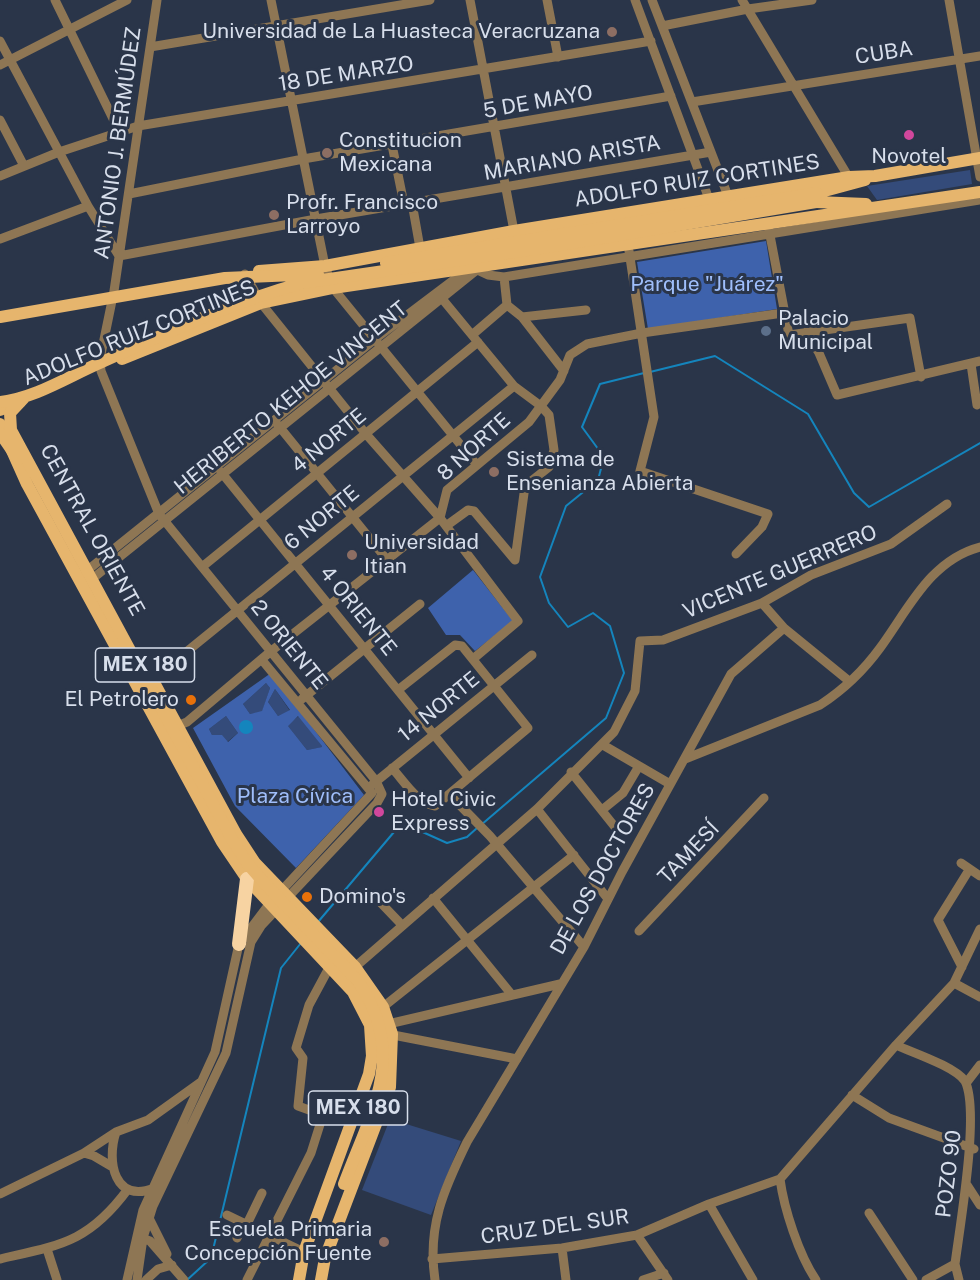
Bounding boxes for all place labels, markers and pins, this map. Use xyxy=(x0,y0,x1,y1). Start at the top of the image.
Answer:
place label: Universidad de La Huasteca Veracruzana xyxy=(202,19,600,45)
marker: Universidad de La Huasteca Veracruzana xyxy=(605,25,619,39)
place label: Constitucion Mexicana xyxy=(339,128,462,178)
marker: Novotel xyxy=(902,128,916,142)
place label: Novotel xyxy=(871,144,947,170)
marker: Constitucion Mexicana xyxy=(320,146,334,160)
place label: Profr. Francisco Larroyo xyxy=(286,190,438,240)
marker: Profr. Francisco Larroyo xyxy=(267,208,281,222)
place label: Palacio Municipal xyxy=(778,306,873,356)
marker: Palacio Municipal xyxy=(759,324,773,338)
place label: Sistema de Ensenianza Abierta xyxy=(506,447,693,497)
marker: Sistema de Ensenianza Abierta xyxy=(487,465,501,479)
place label: Universidad Itian xyxy=(364,530,479,580)
marker: Universidad Itian xyxy=(345,548,359,562)
place label: El Petrolero xyxy=(64,687,179,713)
marker: El Petrolero xyxy=(184,693,198,707)
place label: Hotel Civic Express xyxy=(391,787,496,837)
marker: Hotel Civic Express xyxy=(372,805,386,819)
place label: Domino's xyxy=(319,884,406,910)
marker: Domino's xyxy=(300,890,314,904)
place label: Escuela Primaria Concepción Fuente xyxy=(184,1217,372,1267)
marker: Escuela Primaria Concepción Fuente xyxy=(377,1235,391,1249)

